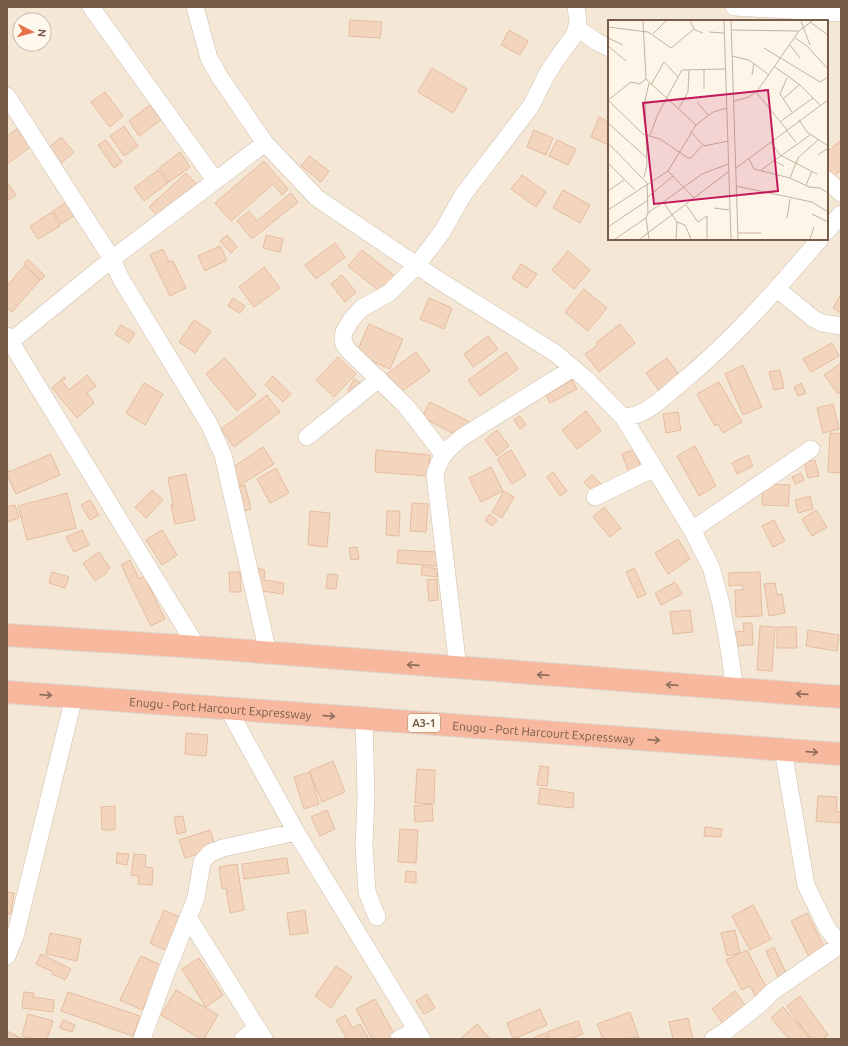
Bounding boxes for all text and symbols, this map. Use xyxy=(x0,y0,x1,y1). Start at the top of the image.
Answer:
north arrow xyxy=(12,12,52,52)
inset map xyxy=(608,20,828,240)
text: N xyxy=(36,28,48,38)
one-way arrow xyxy=(407,661,420,668)
one-way arrow xyxy=(537,671,550,678)
one-way arrow xyxy=(666,681,679,688)
one-way arrow xyxy=(39,691,52,698)
one-way arrow xyxy=(796,691,809,698)
street label: Enugu - Port Harcourt Expressway xyxy=(129,695,312,721)
one-way arrow xyxy=(322,713,335,720)
road number: A3-1 xyxy=(408,714,440,732)
street label: Enugu - Port Harcourt Expressway xyxy=(452,719,635,745)
one-way arrow xyxy=(647,737,660,744)
one-way arrow xyxy=(805,749,818,756)

